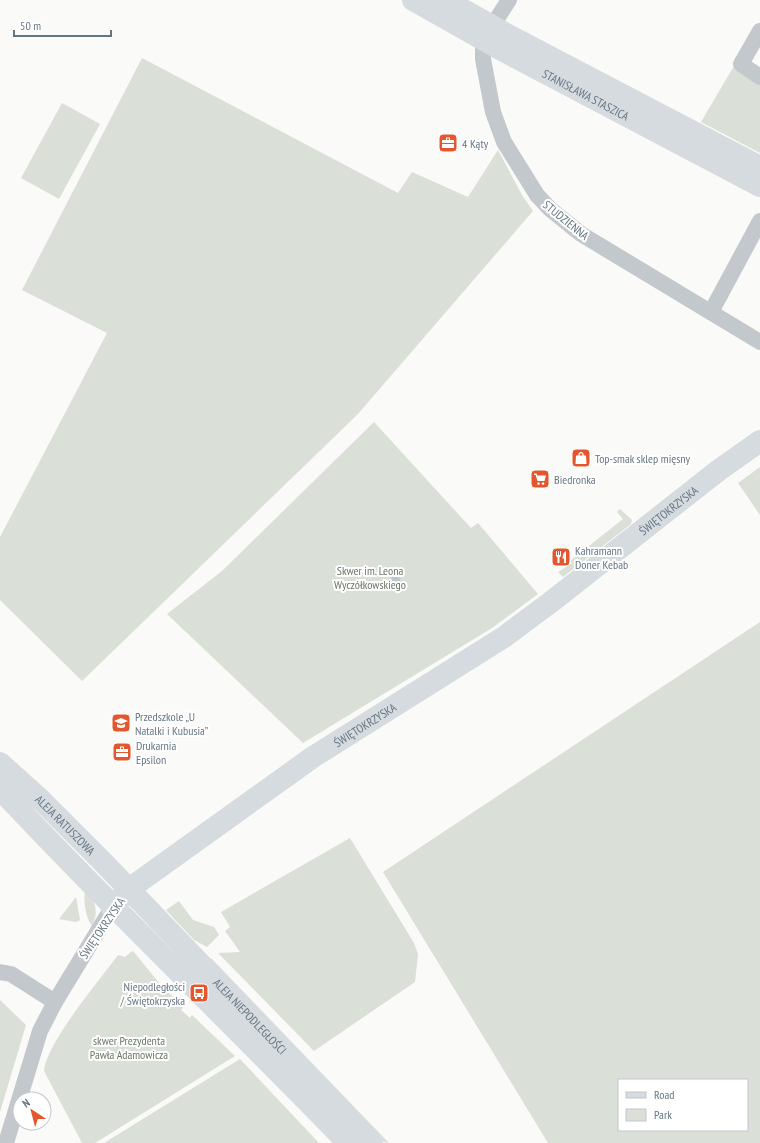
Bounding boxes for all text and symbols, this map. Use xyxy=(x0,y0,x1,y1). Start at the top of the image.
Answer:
scale bar xyxy=(14,12,111,38)
text: 50 m xyxy=(20,18,41,33)
street label: STANISŁAWA STASZICA xyxy=(540,65,632,123)
office icon: 4 Kąty xyxy=(437,132,459,154)
place label: 4 Kąty xyxy=(462,136,489,151)
street label: STUDZIENNA xyxy=(540,197,592,243)
shop icon: Top-smak sklep mięsny xyxy=(570,447,592,469)
place label: Top-smak sklep mięsny xyxy=(595,451,690,466)
supermarket icon: Biedronka xyxy=(529,468,551,490)
place label: Biedronka xyxy=(554,472,596,487)
street label: ŚWIĘTOKRZYSKA xyxy=(635,482,701,538)
place label: Kahramann Doner Kebab xyxy=(575,543,628,572)
restaurant icon: Kahramann Doner Kebab xyxy=(550,546,572,568)
park label: Skwer im. Leona Wyczółkowskiego xyxy=(334,563,406,592)
street label: ŚWIĘTOKRZYSKA xyxy=(331,699,399,750)
place label: Przedszkole „U Natalki i Kubusia” xyxy=(135,709,209,738)
school or university icon: Przedszkole „U Natalki i Kubusia” xyxy=(110,712,132,734)
place label: Drukarnia Epsilon xyxy=(136,738,176,767)
office icon: Drukarnia Epsilon xyxy=(111,741,133,763)
street label: ALEJA RATUSZOWA xyxy=(33,791,99,858)
street label: ŚWIĘTOKRZYSKA xyxy=(76,894,128,962)
street label: ALEJA NIEPODLEGŁOŚCI xyxy=(210,975,290,1057)
place label: Niepodległości / Świętokrzyska xyxy=(120,979,185,1008)
bus stop icon: Niepodległości / Świętokrzyska xyxy=(188,982,210,1004)
park label: skwer Prezydenta Pawła Adamowicza xyxy=(90,1033,168,1062)
legend xyxy=(618,1079,748,1131)
text: Road xyxy=(654,1087,674,1102)
north arrow xyxy=(12,1091,52,1131)
text: N xyxy=(20,1095,33,1110)
text: Park xyxy=(654,1107,672,1122)

